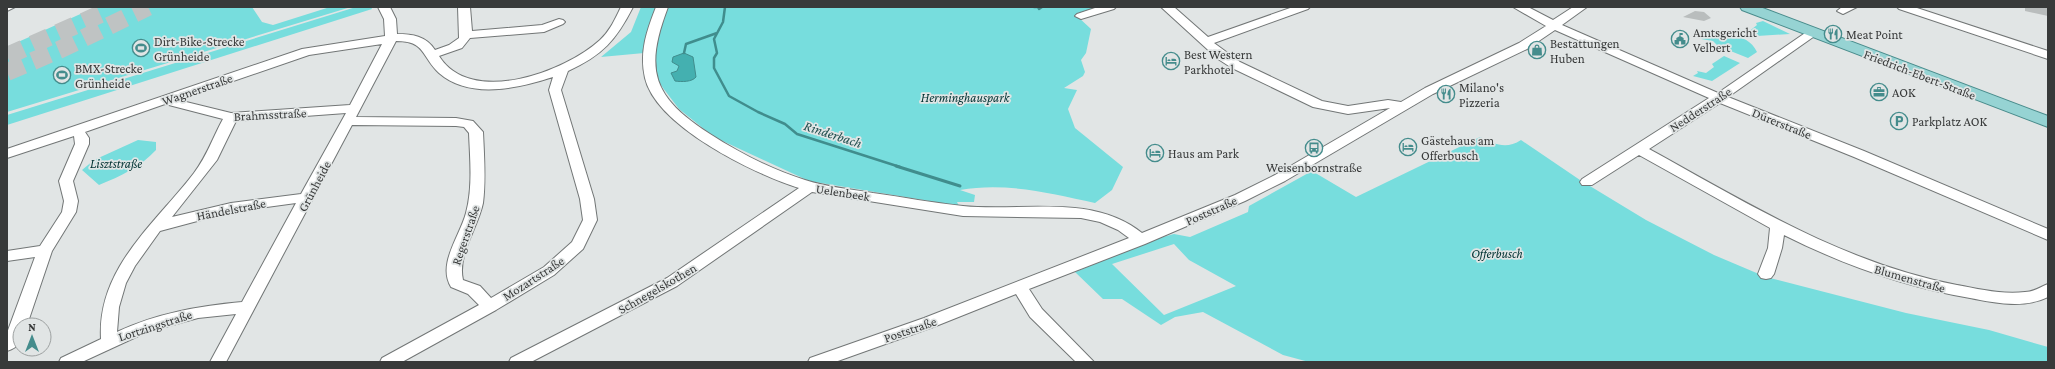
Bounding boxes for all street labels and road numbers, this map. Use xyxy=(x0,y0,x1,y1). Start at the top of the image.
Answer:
street label: Friedrich-Ebert-Straße xyxy=(1862,46,1978,103)
street label: Wagnerstraße xyxy=(160,70,235,109)
street label: Nedderstraße xyxy=(1666,84,1734,135)
street label: Brahmsstraße xyxy=(233,105,307,124)
street label: Dürerstraße xyxy=(1750,105,1814,142)
street label: Grünheide xyxy=(295,158,334,214)
street label: Uelenbeek xyxy=(815,181,872,204)
street label: Poststraße xyxy=(1183,192,1240,228)
street label: Händelstraße xyxy=(195,195,267,224)
street label: Regerstraße xyxy=(448,203,483,267)
street label: Mozartstraße xyxy=(500,253,567,304)
street label: Schnegelskothen xyxy=(615,260,699,317)
street label: Blumenstraße xyxy=(1873,261,1947,296)
street label: Lortzingstraße xyxy=(116,306,194,344)
street label: Poststraße xyxy=(882,313,939,345)

